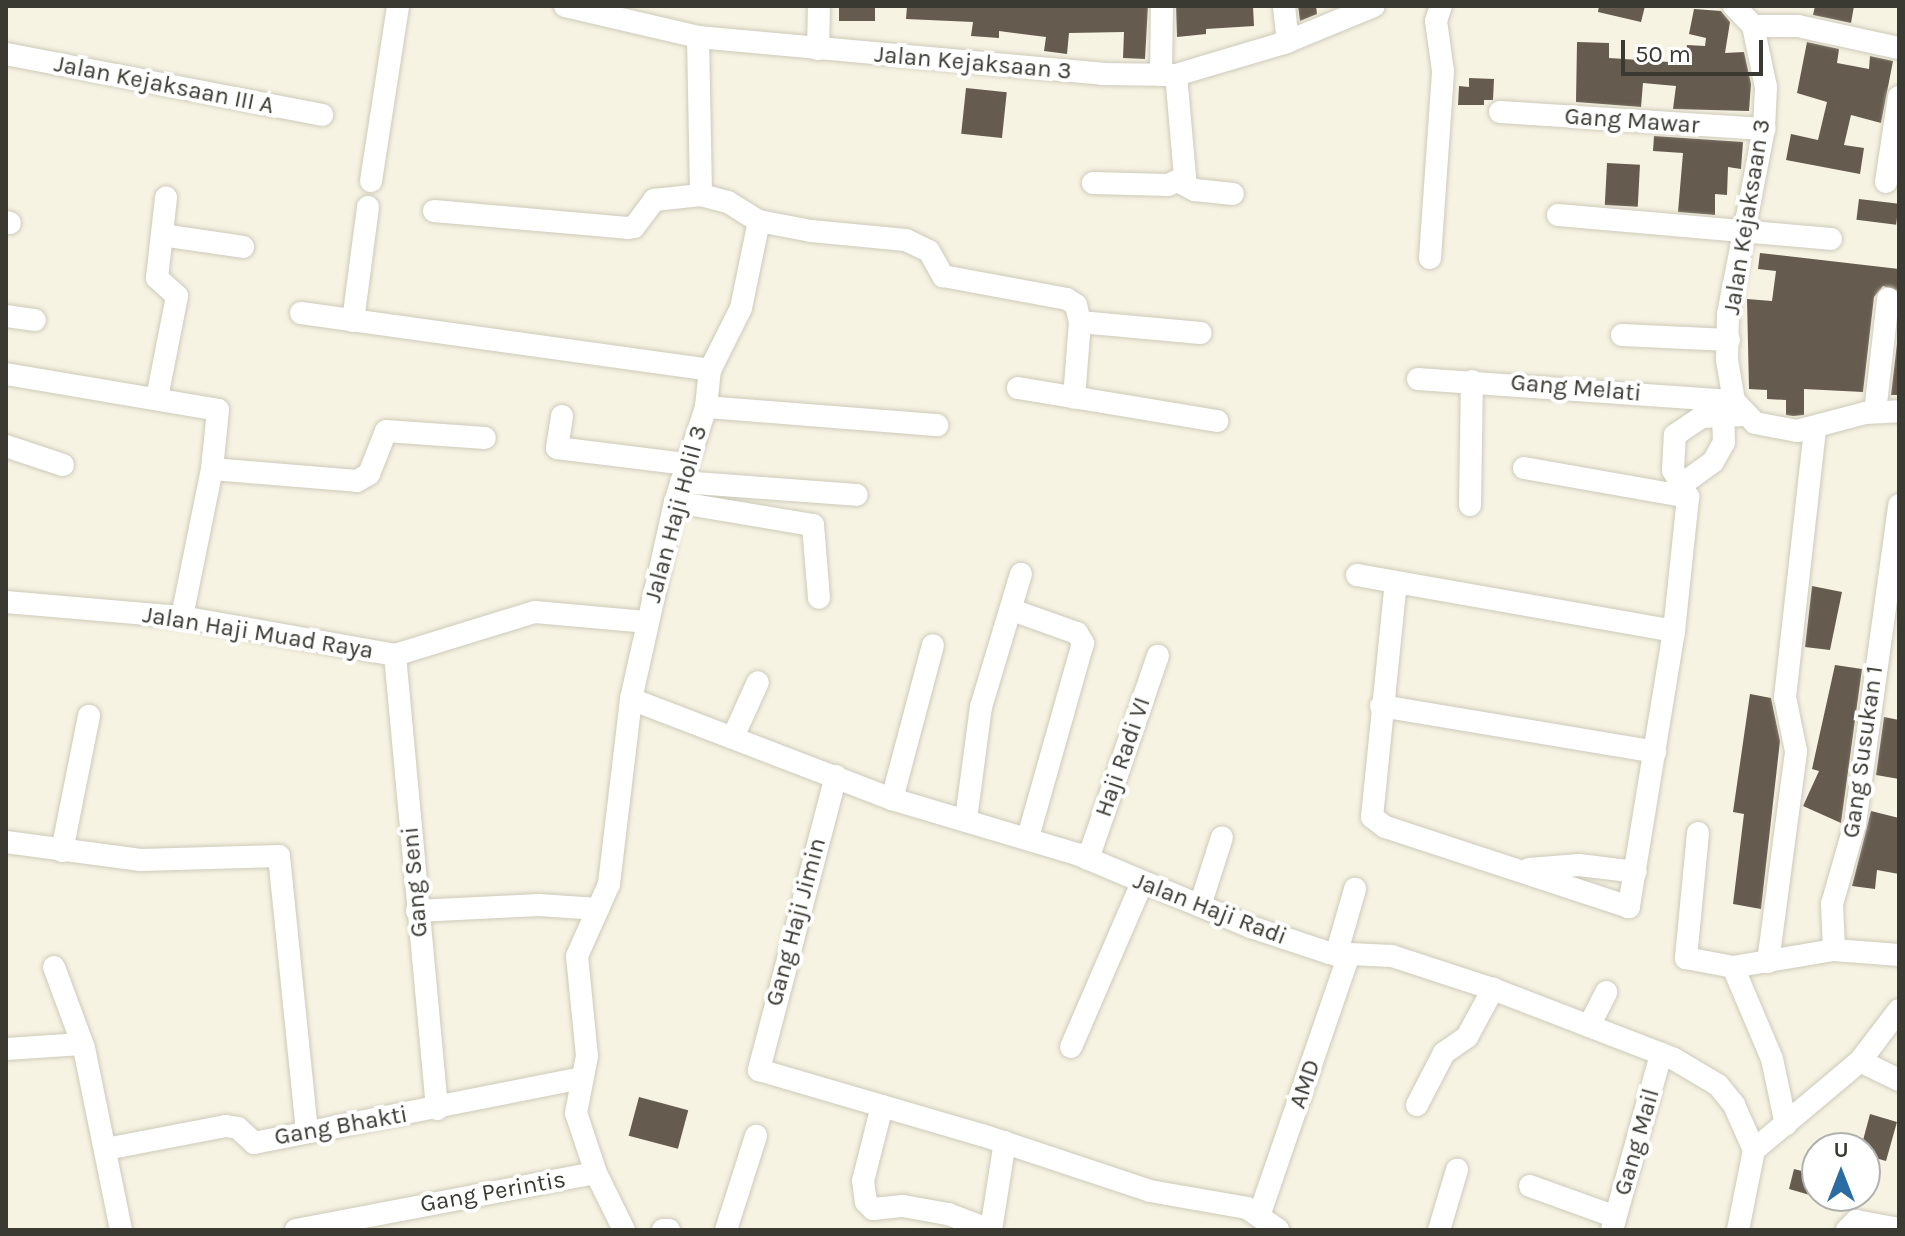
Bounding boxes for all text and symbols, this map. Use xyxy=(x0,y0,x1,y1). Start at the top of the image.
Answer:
scale bar xyxy=(1625,24,1767,74)
street label: Jalan Kejaksaan 3 xyxy=(873,40,1073,86)
text: 50 m xyxy=(1635,40,1691,68)
street label: Jalan Kejaksaan III A xyxy=(52,50,276,120)
street label: Gang Mawar xyxy=(1564,102,1700,140)
street label: Jalan Kejaksaan 3 xyxy=(1717,117,1777,317)
street label: Gang Melati xyxy=(1509,368,1643,408)
street label: Jalan Haji Holil 3 xyxy=(639,422,713,606)
street label: Jalan Haji Muad Raya xyxy=(141,601,375,665)
street label: Gang Susukan 1 xyxy=(1837,664,1889,840)
street label: Haji Radi VI xyxy=(1089,693,1157,821)
street label: Gang Seni xyxy=(396,826,434,938)
street label: Gang Haji Jimin xyxy=(760,835,832,1009)
street label: Jalan Haji Radi xyxy=(1129,867,1291,951)
street label: AMD xyxy=(1283,1056,1327,1112)
street label: Gang Mail xyxy=(1608,1085,1666,1199)
street label: Gang Bhakti xyxy=(272,1100,410,1152)
north arrow xyxy=(1801,1132,1881,1212)
text: U xyxy=(1833,1137,1849,1163)
street label: Gang Perintis xyxy=(418,1165,568,1219)

